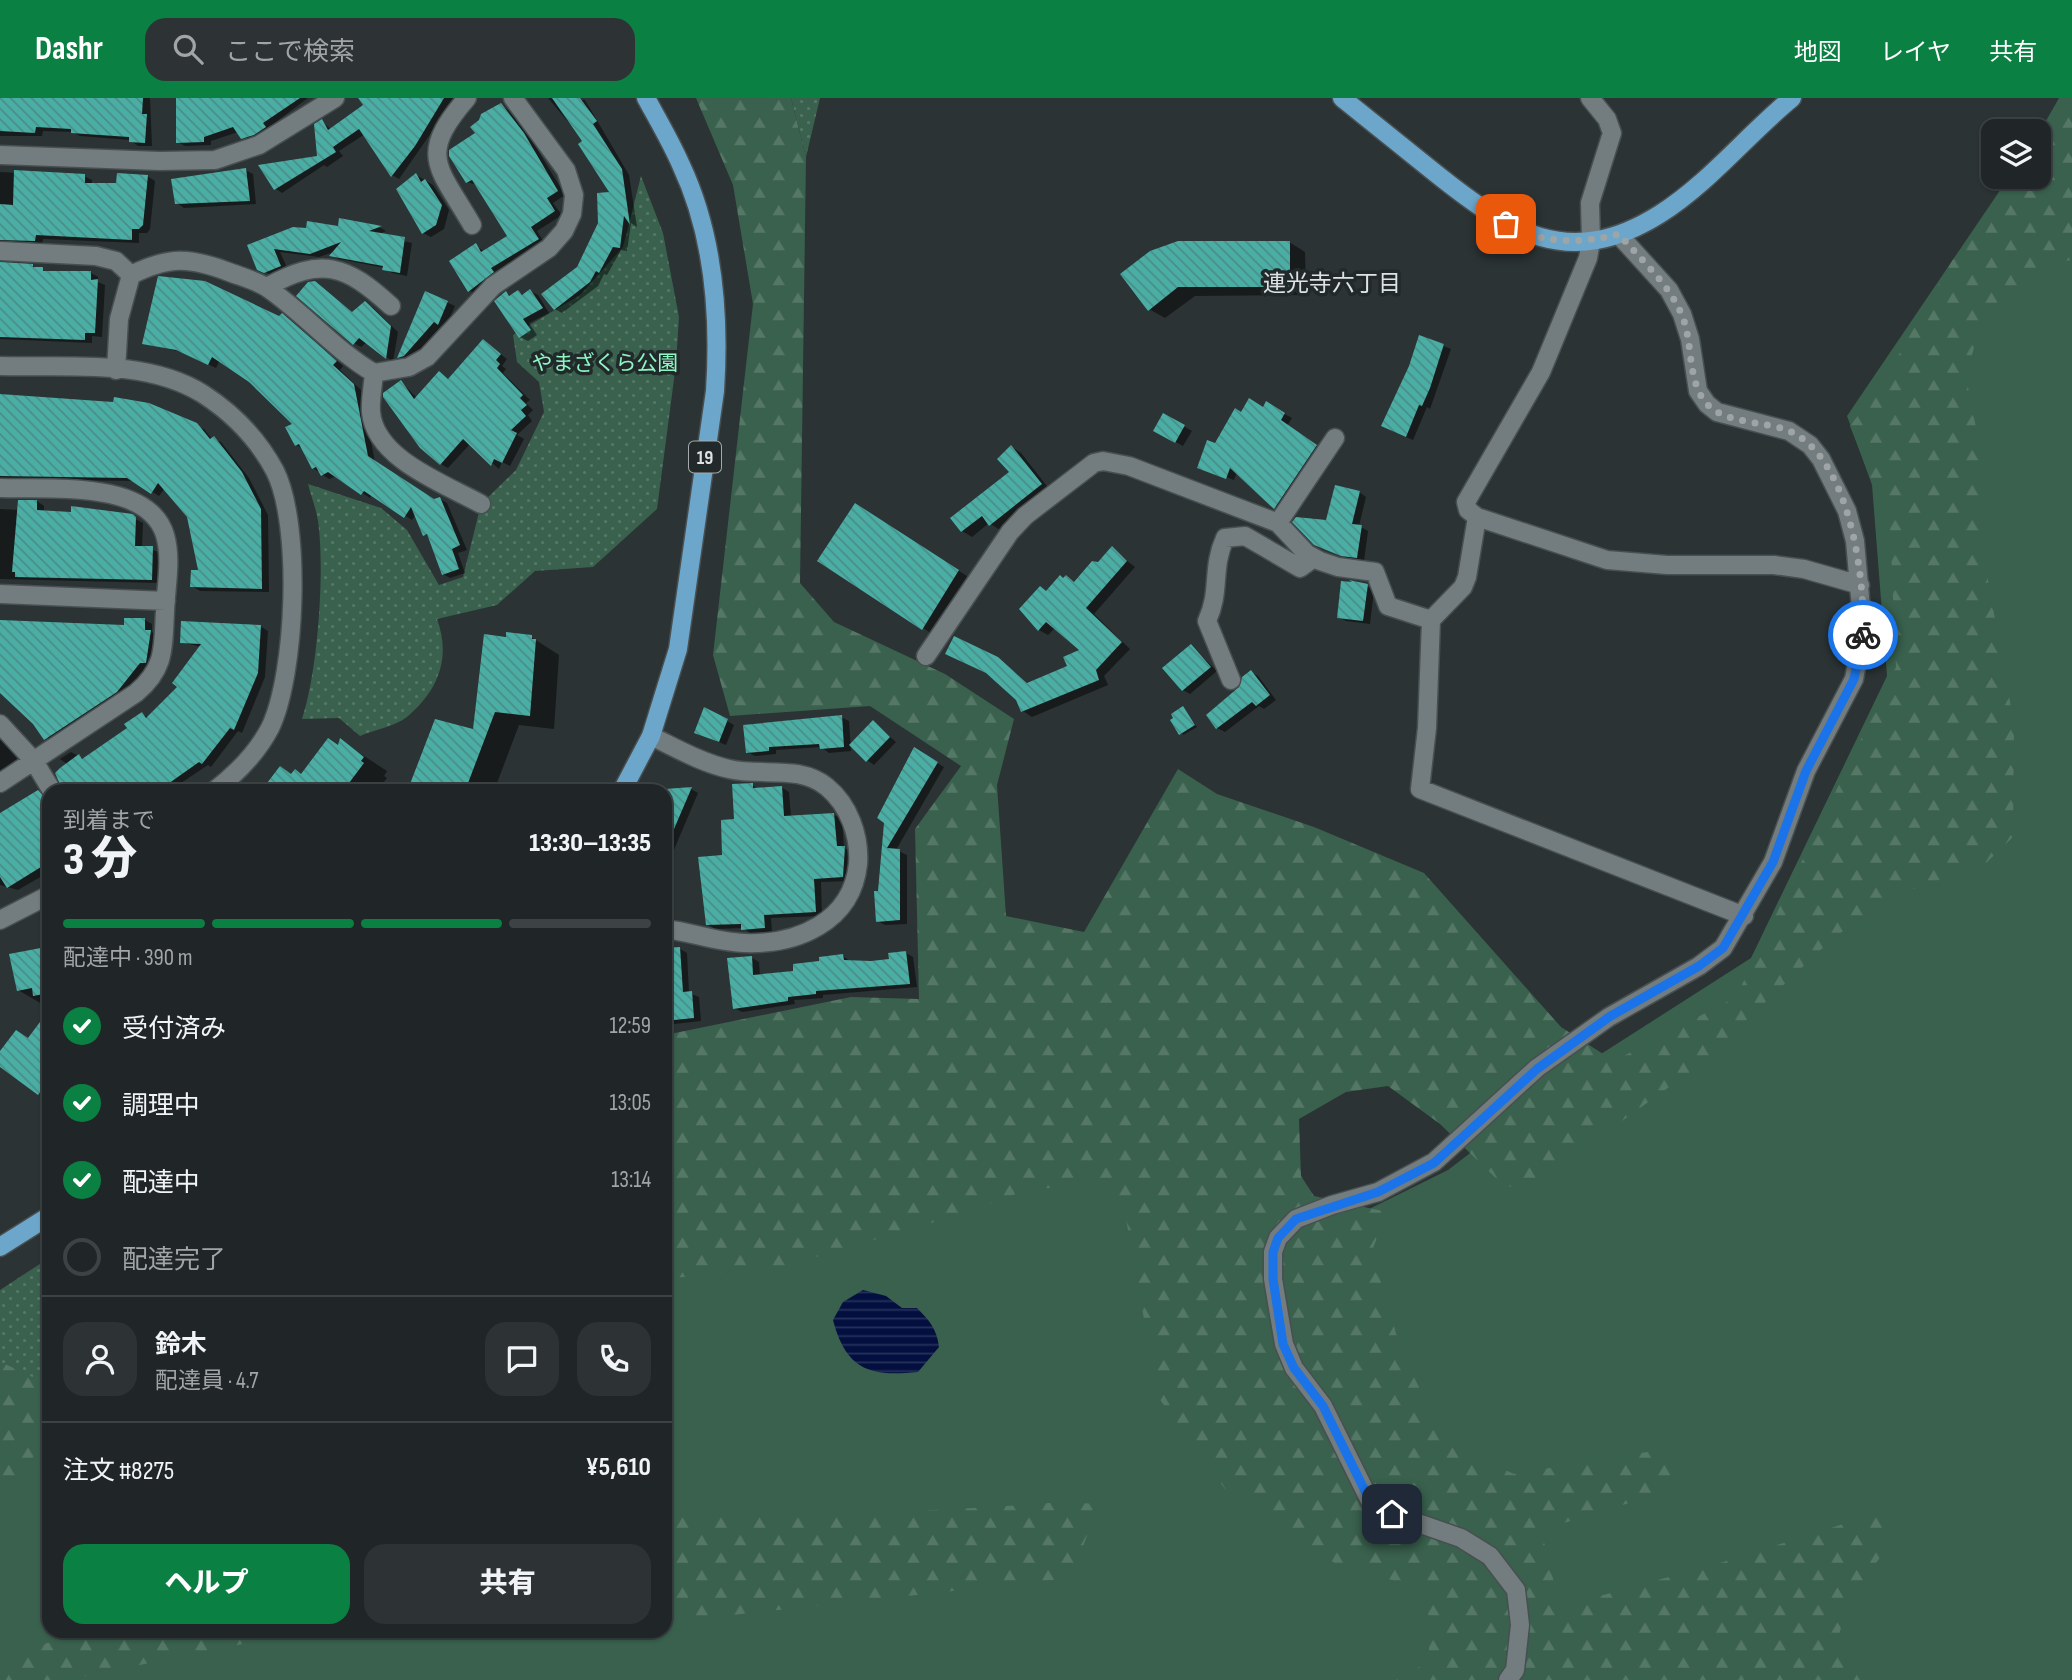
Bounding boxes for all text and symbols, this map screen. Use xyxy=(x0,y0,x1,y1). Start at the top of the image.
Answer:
search box xyxy=(145,18,635,81)
text: Dashr xyxy=(35,29,103,69)
icon: search xyxy=(169,30,207,68)
text: ここで検索 xyxy=(225,37,355,68)
text: 地図 xyxy=(1794,38,1842,67)
text: レイヤ xyxy=(1880,38,1951,67)
text: 共有 xyxy=(1989,38,2037,67)
map controls xyxy=(1981,119,2051,189)
button: layers xyxy=(1981,119,2051,189)
pin xyxy=(1476,194,1536,254)
icon: bag xyxy=(1487,205,1525,243)
district label: 連光寺六丁目 xyxy=(1263,270,1401,298)
park label: やまざくら公園 xyxy=(532,351,679,376)
road number: 19 xyxy=(689,442,721,472)
courier xyxy=(1828,600,1898,670)
icon: bike xyxy=(1844,616,1882,654)
text: 到着まで xyxy=(63,807,155,835)
text: 13:30–13:35 xyxy=(529,828,651,859)
text: 3 分 xyxy=(63,833,137,888)
text: 配達中 · 390 m xyxy=(63,944,192,972)
icon: check xyxy=(63,1007,101,1045)
text: 12:59 xyxy=(609,1012,651,1040)
text: 受付済み xyxy=(122,1014,226,1045)
icon: check xyxy=(63,1084,101,1122)
text: 13:05 xyxy=(610,1089,651,1117)
text: 調理中 xyxy=(122,1091,200,1122)
icon: check xyxy=(63,1161,101,1199)
text: 13:14 xyxy=(611,1166,651,1194)
text: 配達中 xyxy=(122,1168,200,1199)
text: 配達完了 xyxy=(122,1245,226,1276)
button: person xyxy=(63,1322,137,1396)
button: chat xyxy=(485,1322,559,1396)
button: phone xyxy=(577,1322,651,1396)
text: 鈴木 xyxy=(155,1330,207,1361)
text: 配達員 · 4.7 xyxy=(155,1367,258,1395)
text: ¥5,610 xyxy=(586,1452,651,1483)
text: 注文 #8275 xyxy=(63,1456,174,1487)
pin xyxy=(1362,1484,1422,1544)
icon: home xyxy=(1373,1495,1411,1533)
button: ヘルプ xyxy=(63,1544,350,1624)
button: 共有 xyxy=(364,1544,651,1624)

